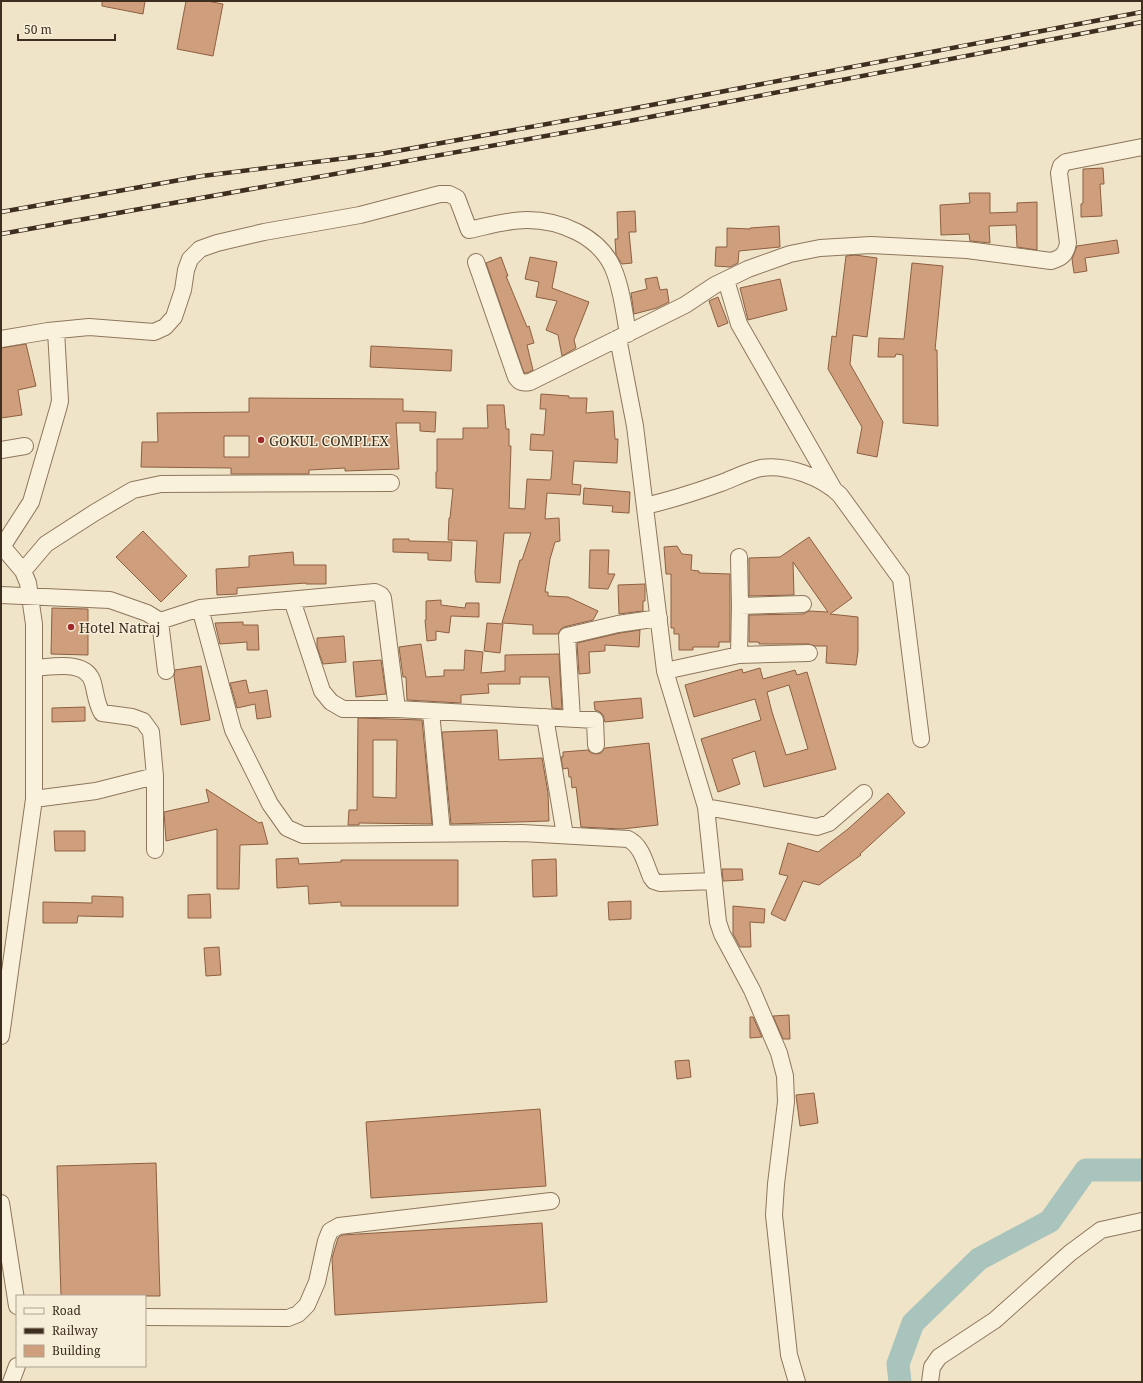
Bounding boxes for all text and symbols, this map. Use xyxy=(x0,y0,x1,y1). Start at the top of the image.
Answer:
scale bar xyxy=(18,16,115,42)
text: 50 m xyxy=(24,21,52,38)
place label: GOKUL COMPLEX xyxy=(269,431,390,450)
marker: GOKUL COMPLEX xyxy=(256,435,266,445)
place label: Hotel Natraj xyxy=(79,618,160,637)
marker: Hotel Natraj xyxy=(66,622,76,632)
legend xyxy=(16,1295,146,1367)
text: Road xyxy=(52,1302,82,1319)
text: Railway xyxy=(52,1322,98,1339)
text: Building xyxy=(52,1342,101,1359)

